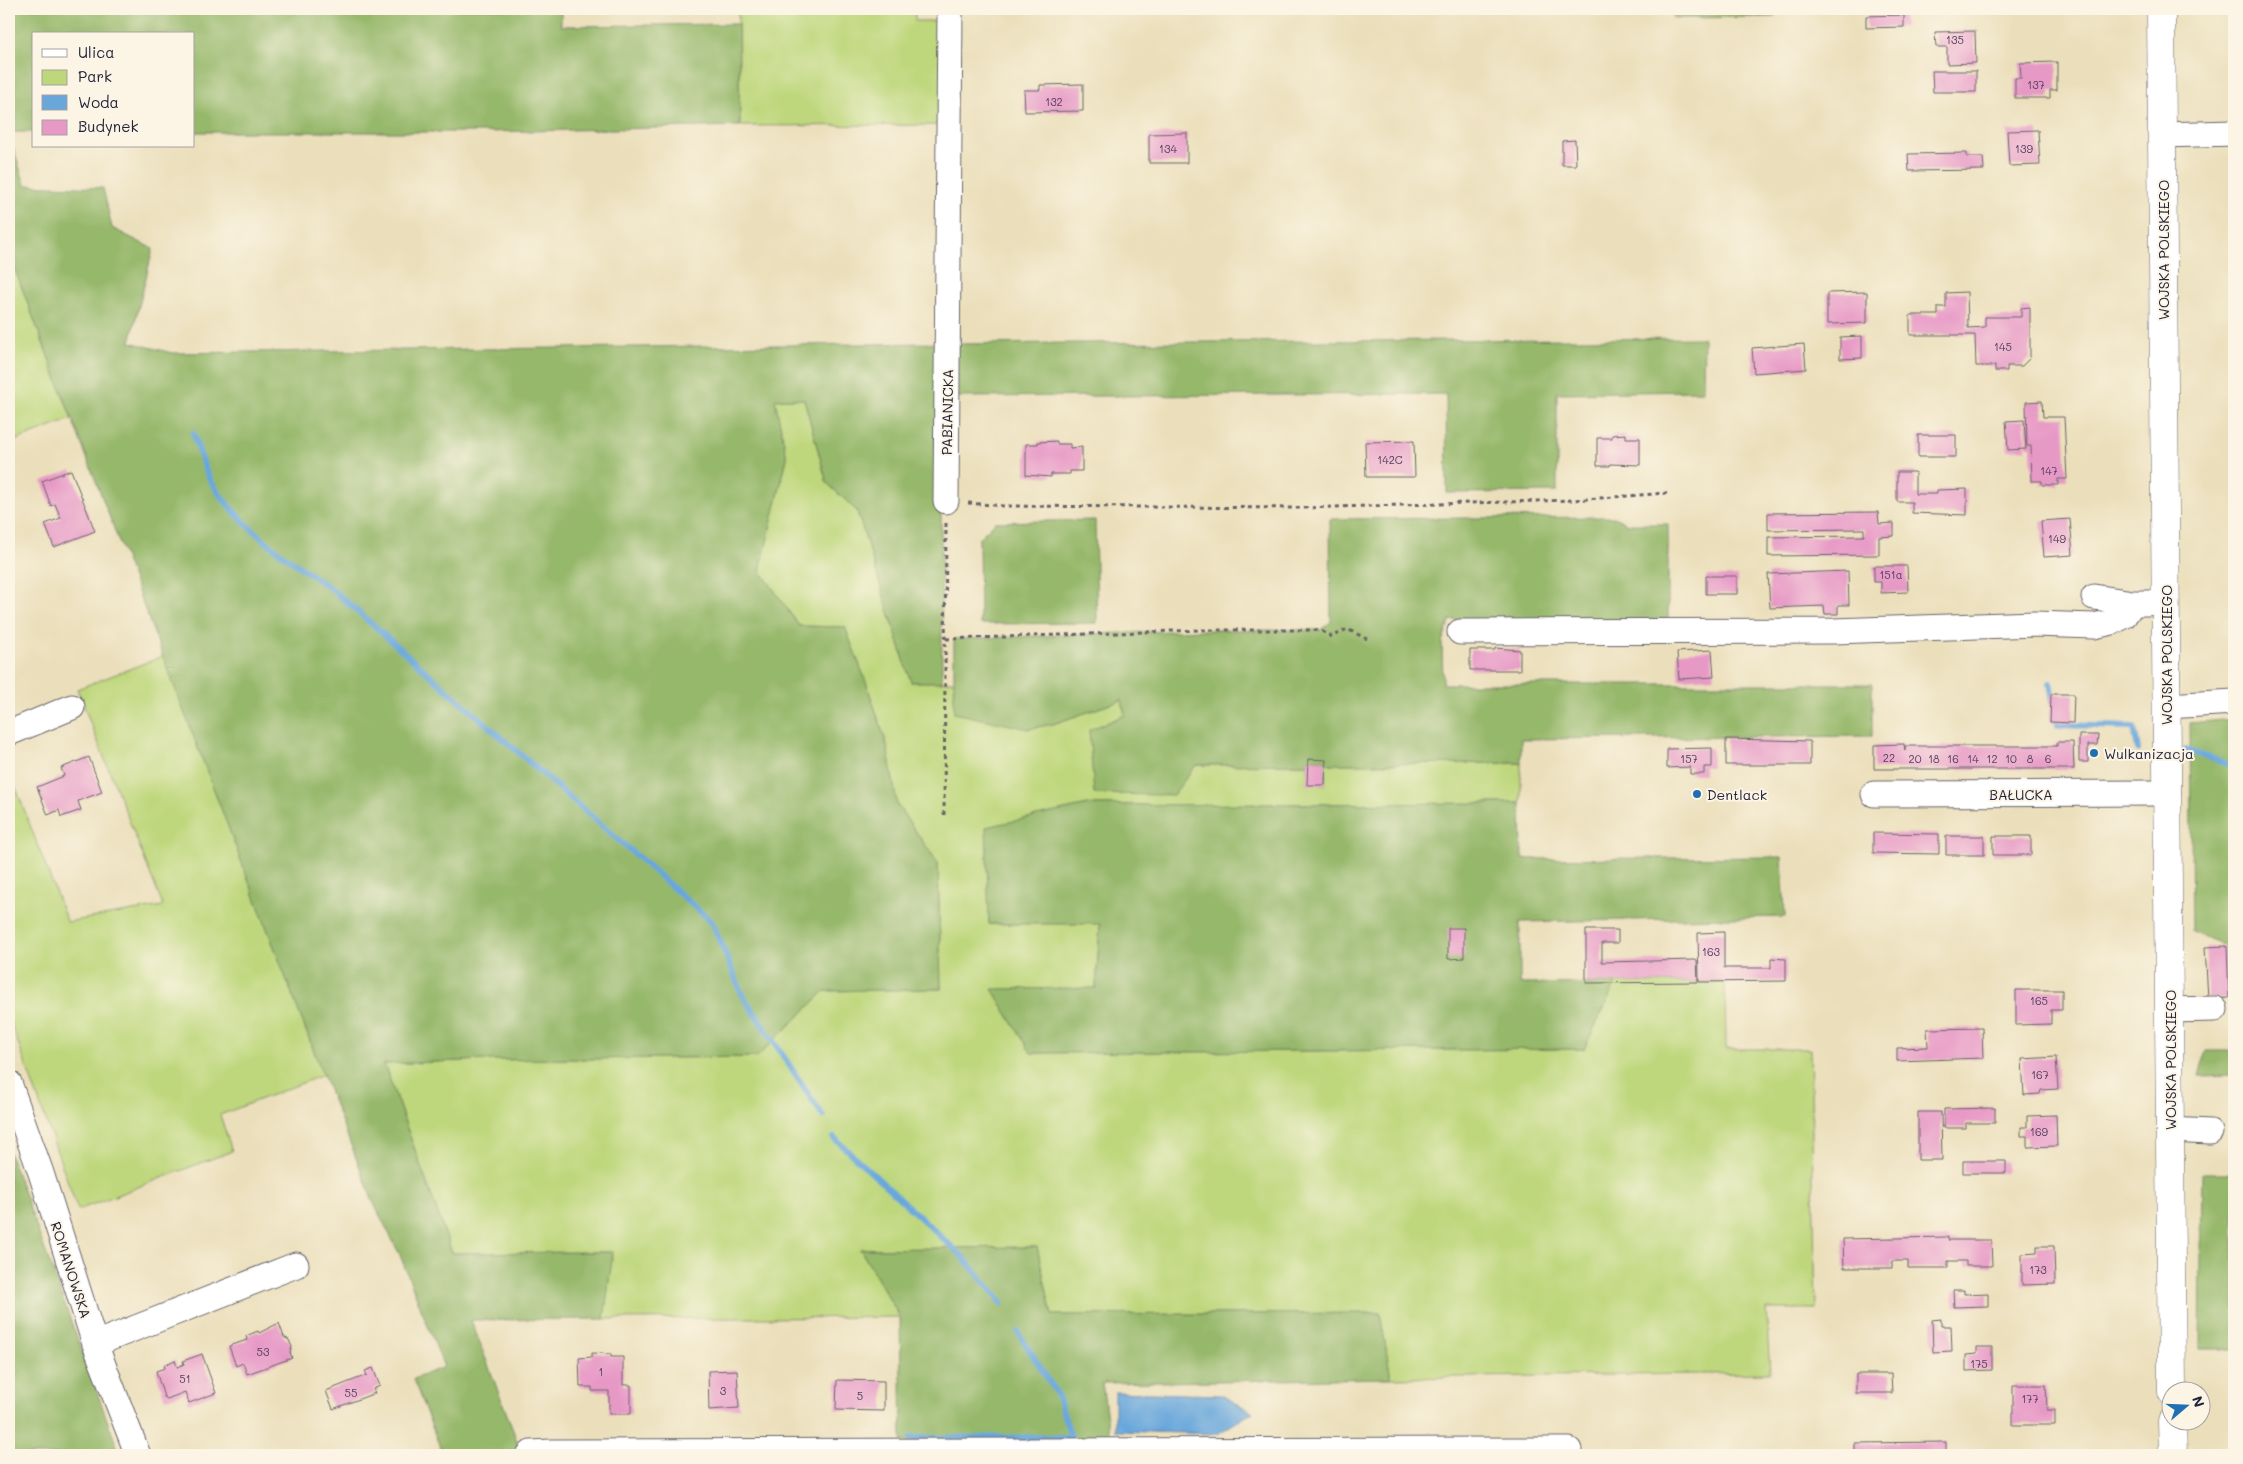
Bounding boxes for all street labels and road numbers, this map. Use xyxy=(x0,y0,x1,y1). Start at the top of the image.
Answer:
street label: WOJSKA POLSKIEGO xyxy=(2154,180,2173,320)
street label: PABIANICKA xyxy=(937,369,957,455)
street label: WOJSKA POLSKIEGO xyxy=(2157,585,2176,725)
street label: BAŁUCKA xyxy=(1989,785,2053,804)
street label: WOJSKA POLSKIEGO xyxy=(2161,990,2180,1130)
street label: ROMANOWSKA xyxy=(46,1219,96,1321)

